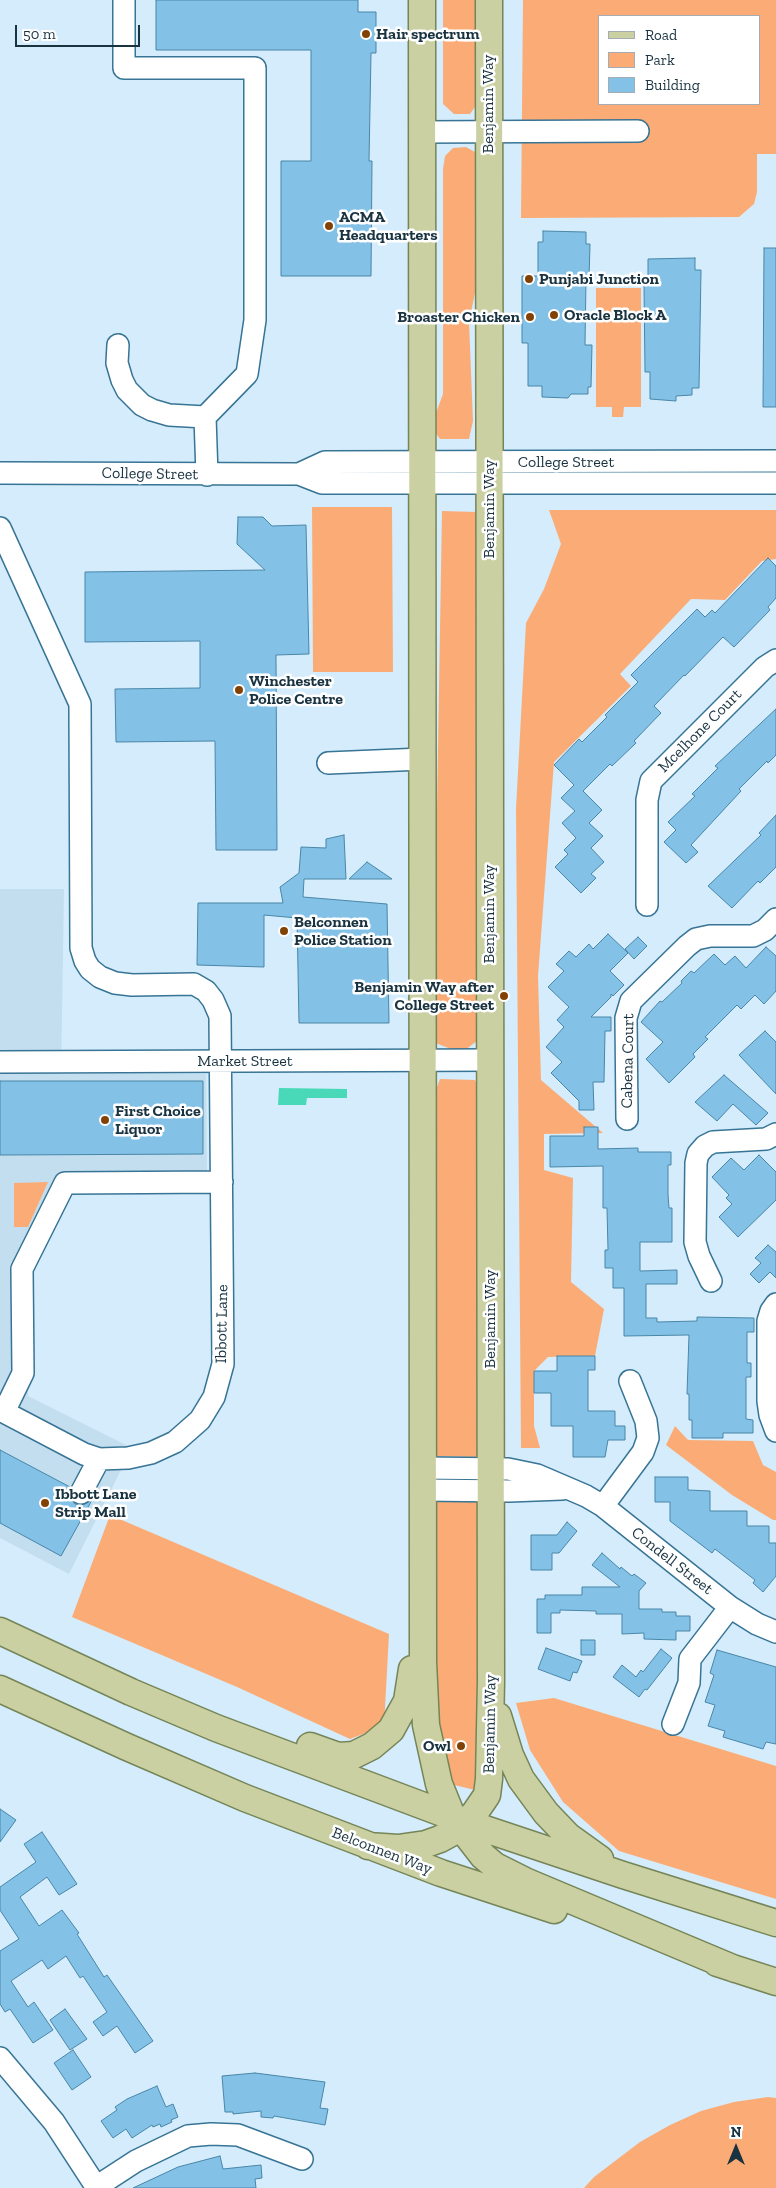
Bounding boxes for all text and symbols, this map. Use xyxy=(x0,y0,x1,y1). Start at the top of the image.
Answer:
scale bar xyxy=(18,15,142,47)
legend xyxy=(598,15,761,105)
place label: Hair spectrum xyxy=(376,24,480,44)
text: 50 m xyxy=(23,25,56,43)
text: Road xyxy=(645,26,677,44)
marker: Hair spectrum xyxy=(360,28,372,40)
text: Park xyxy=(645,51,675,69)
street label: Benjamin Way xyxy=(478,54,498,154)
text: Building xyxy=(645,76,700,94)
place label: ACMA Headquarters xyxy=(339,207,438,245)
marker: ACMA Headquarters xyxy=(323,220,335,232)
place label: Punjabi Junction xyxy=(539,269,659,289)
marker: Punjabi Junction xyxy=(523,273,535,285)
place label: Oracle Block A xyxy=(564,305,667,325)
place label: Broaster Chicken xyxy=(397,307,520,327)
marker: Oracle Block A xyxy=(548,309,560,321)
marker: Broaster Chicken xyxy=(524,311,536,323)
street label: College Street xyxy=(518,452,614,472)
street label: Benjamin Way xyxy=(479,459,499,559)
street label: College Street xyxy=(102,464,198,484)
place label: Winchester Police Centre xyxy=(249,671,343,709)
marker: Winchester Police Centre xyxy=(233,684,245,696)
street label: Mcelhone Court xyxy=(654,685,746,777)
street label: Benjamin Way xyxy=(479,864,499,964)
place label: Belconnen Police Station xyxy=(294,912,392,950)
marker: Belconnen Police Station xyxy=(278,925,290,937)
place label: Benjamin Way after College Street xyxy=(354,977,494,1015)
marker: Benjamin Way after College Street xyxy=(498,990,510,1002)
street label: Cabena Court xyxy=(618,1013,638,1109)
street label: Market Street xyxy=(197,1051,293,1071)
place label: First Choice Liquor xyxy=(115,1101,201,1139)
marker: First Choice Liquor xyxy=(99,1114,111,1126)
street label: Benjamin Way xyxy=(480,1269,500,1369)
street label: Ibbott Lane xyxy=(212,1284,232,1364)
place label: Ibbott Lane Strip Mall xyxy=(55,1484,137,1522)
marker: Ibbott Lane Strip Mall xyxy=(39,1497,51,1509)
street label: Condell Street xyxy=(627,1523,717,1599)
street label: Benjamin Way xyxy=(480,1674,500,1774)
place label: Owl xyxy=(423,1736,451,1756)
marker: Owl xyxy=(455,1740,467,1752)
street label: Belconnen Way xyxy=(329,1823,435,1879)
north arrow xyxy=(711,2123,761,2173)
text: N xyxy=(731,2124,741,2141)

